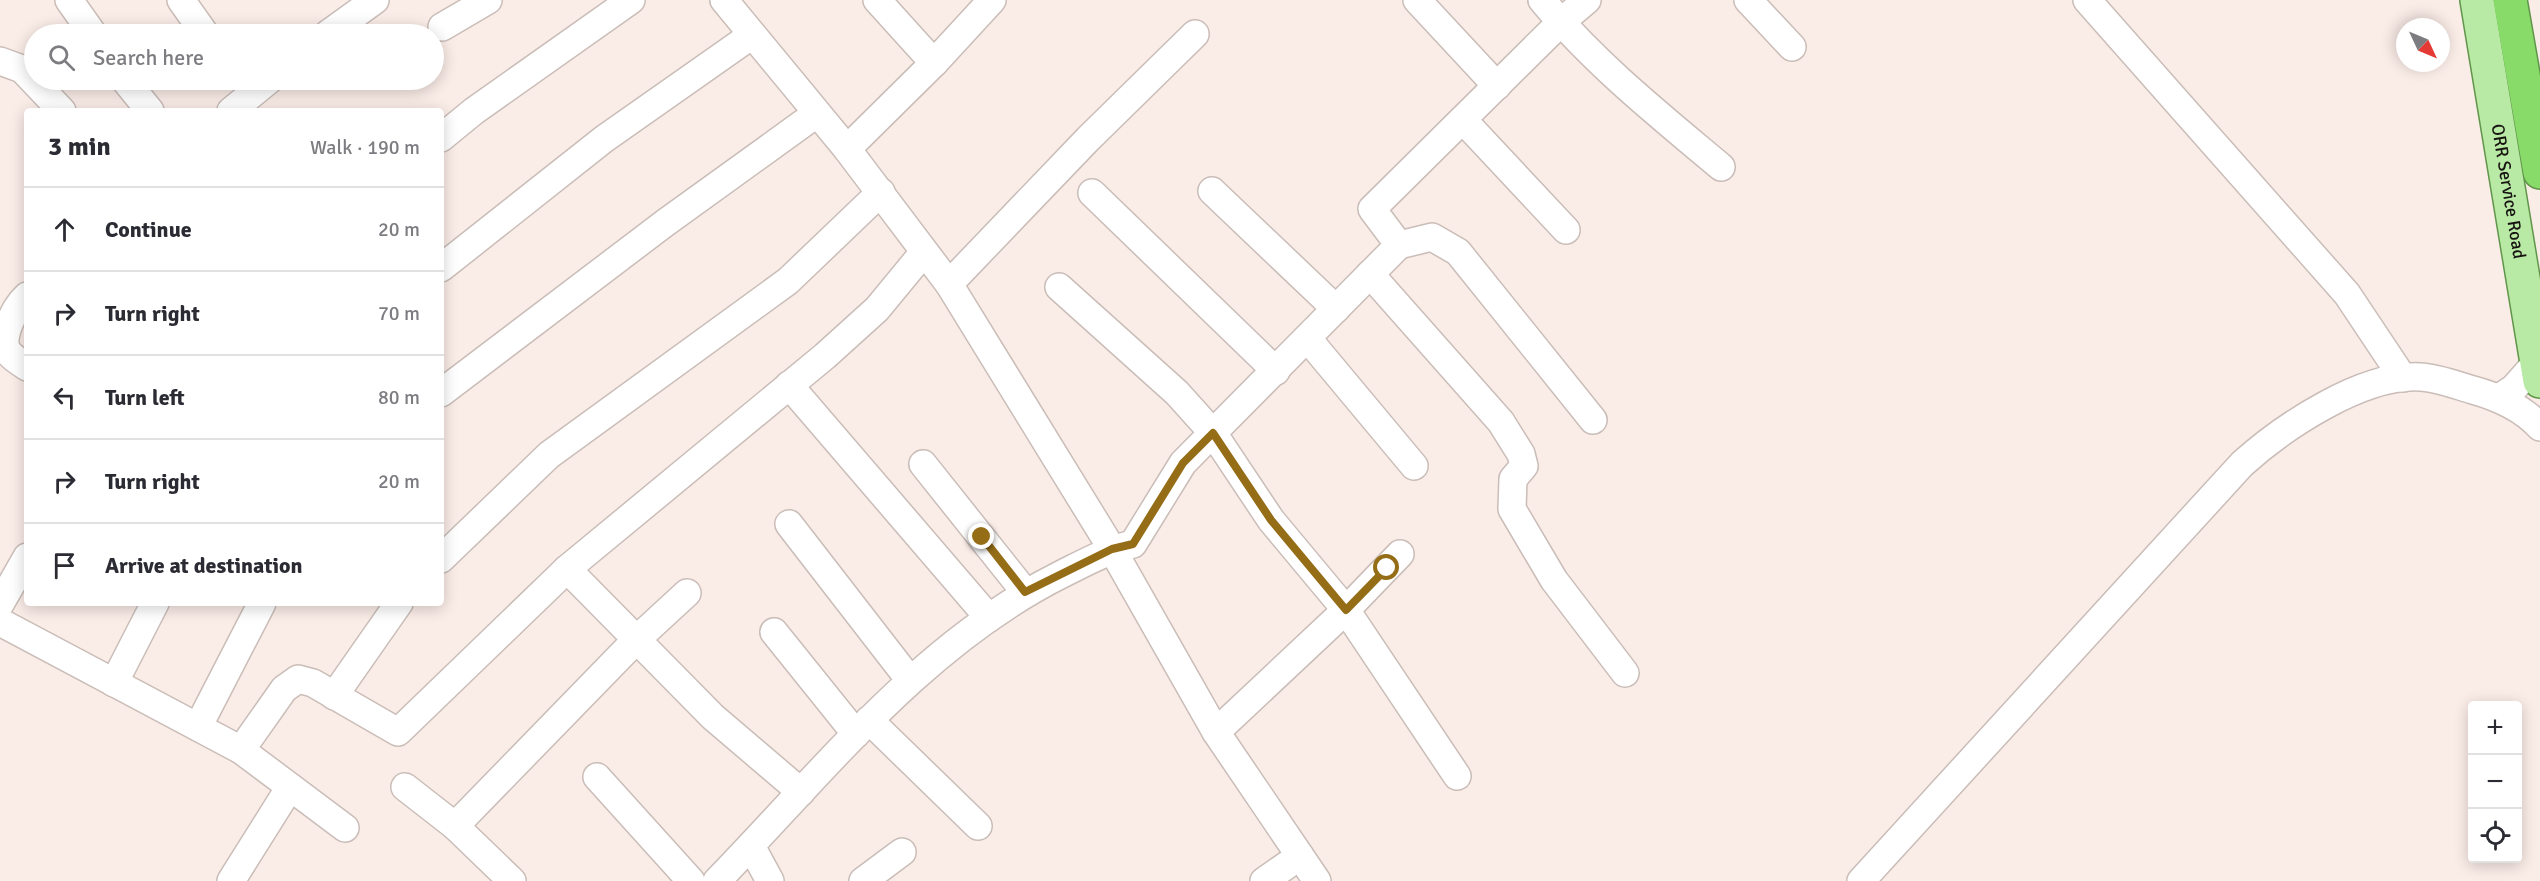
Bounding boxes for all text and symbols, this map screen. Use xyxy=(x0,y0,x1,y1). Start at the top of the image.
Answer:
north arrow xyxy=(2396,18,2450,72)
search box xyxy=(24,24,444,90)
icon: search xyxy=(45,41,78,74)
text: Search here xyxy=(93,44,204,71)
street label: ORR Service Road xyxy=(2487,122,2531,260)
text: 3 min xyxy=(48,131,111,163)
text: Walk · 190 m xyxy=(310,135,420,160)
icon: ahead xyxy=(48,213,81,246)
text: Continue xyxy=(105,216,192,243)
text: 20 m xyxy=(378,217,420,242)
icon: right xyxy=(48,297,81,330)
text: Turn right xyxy=(105,300,200,327)
text: 70 m xyxy=(378,301,420,326)
icon: left xyxy=(48,381,81,414)
text: Turn left xyxy=(105,384,185,411)
text: 80 m xyxy=(378,385,420,410)
icon: right xyxy=(48,465,81,498)
text: Turn right xyxy=(105,468,200,495)
text: 20 m xyxy=(378,469,420,494)
route end xyxy=(968,523,994,549)
icon: arrive xyxy=(48,549,81,582)
text: Arrive at destination xyxy=(105,552,302,579)
route start xyxy=(1373,554,1399,580)
map controls xyxy=(2468,701,2522,863)
button: + xyxy=(2468,701,2522,755)
button: − xyxy=(2468,755,2522,809)
button: locate xyxy=(2468,809,2522,863)

